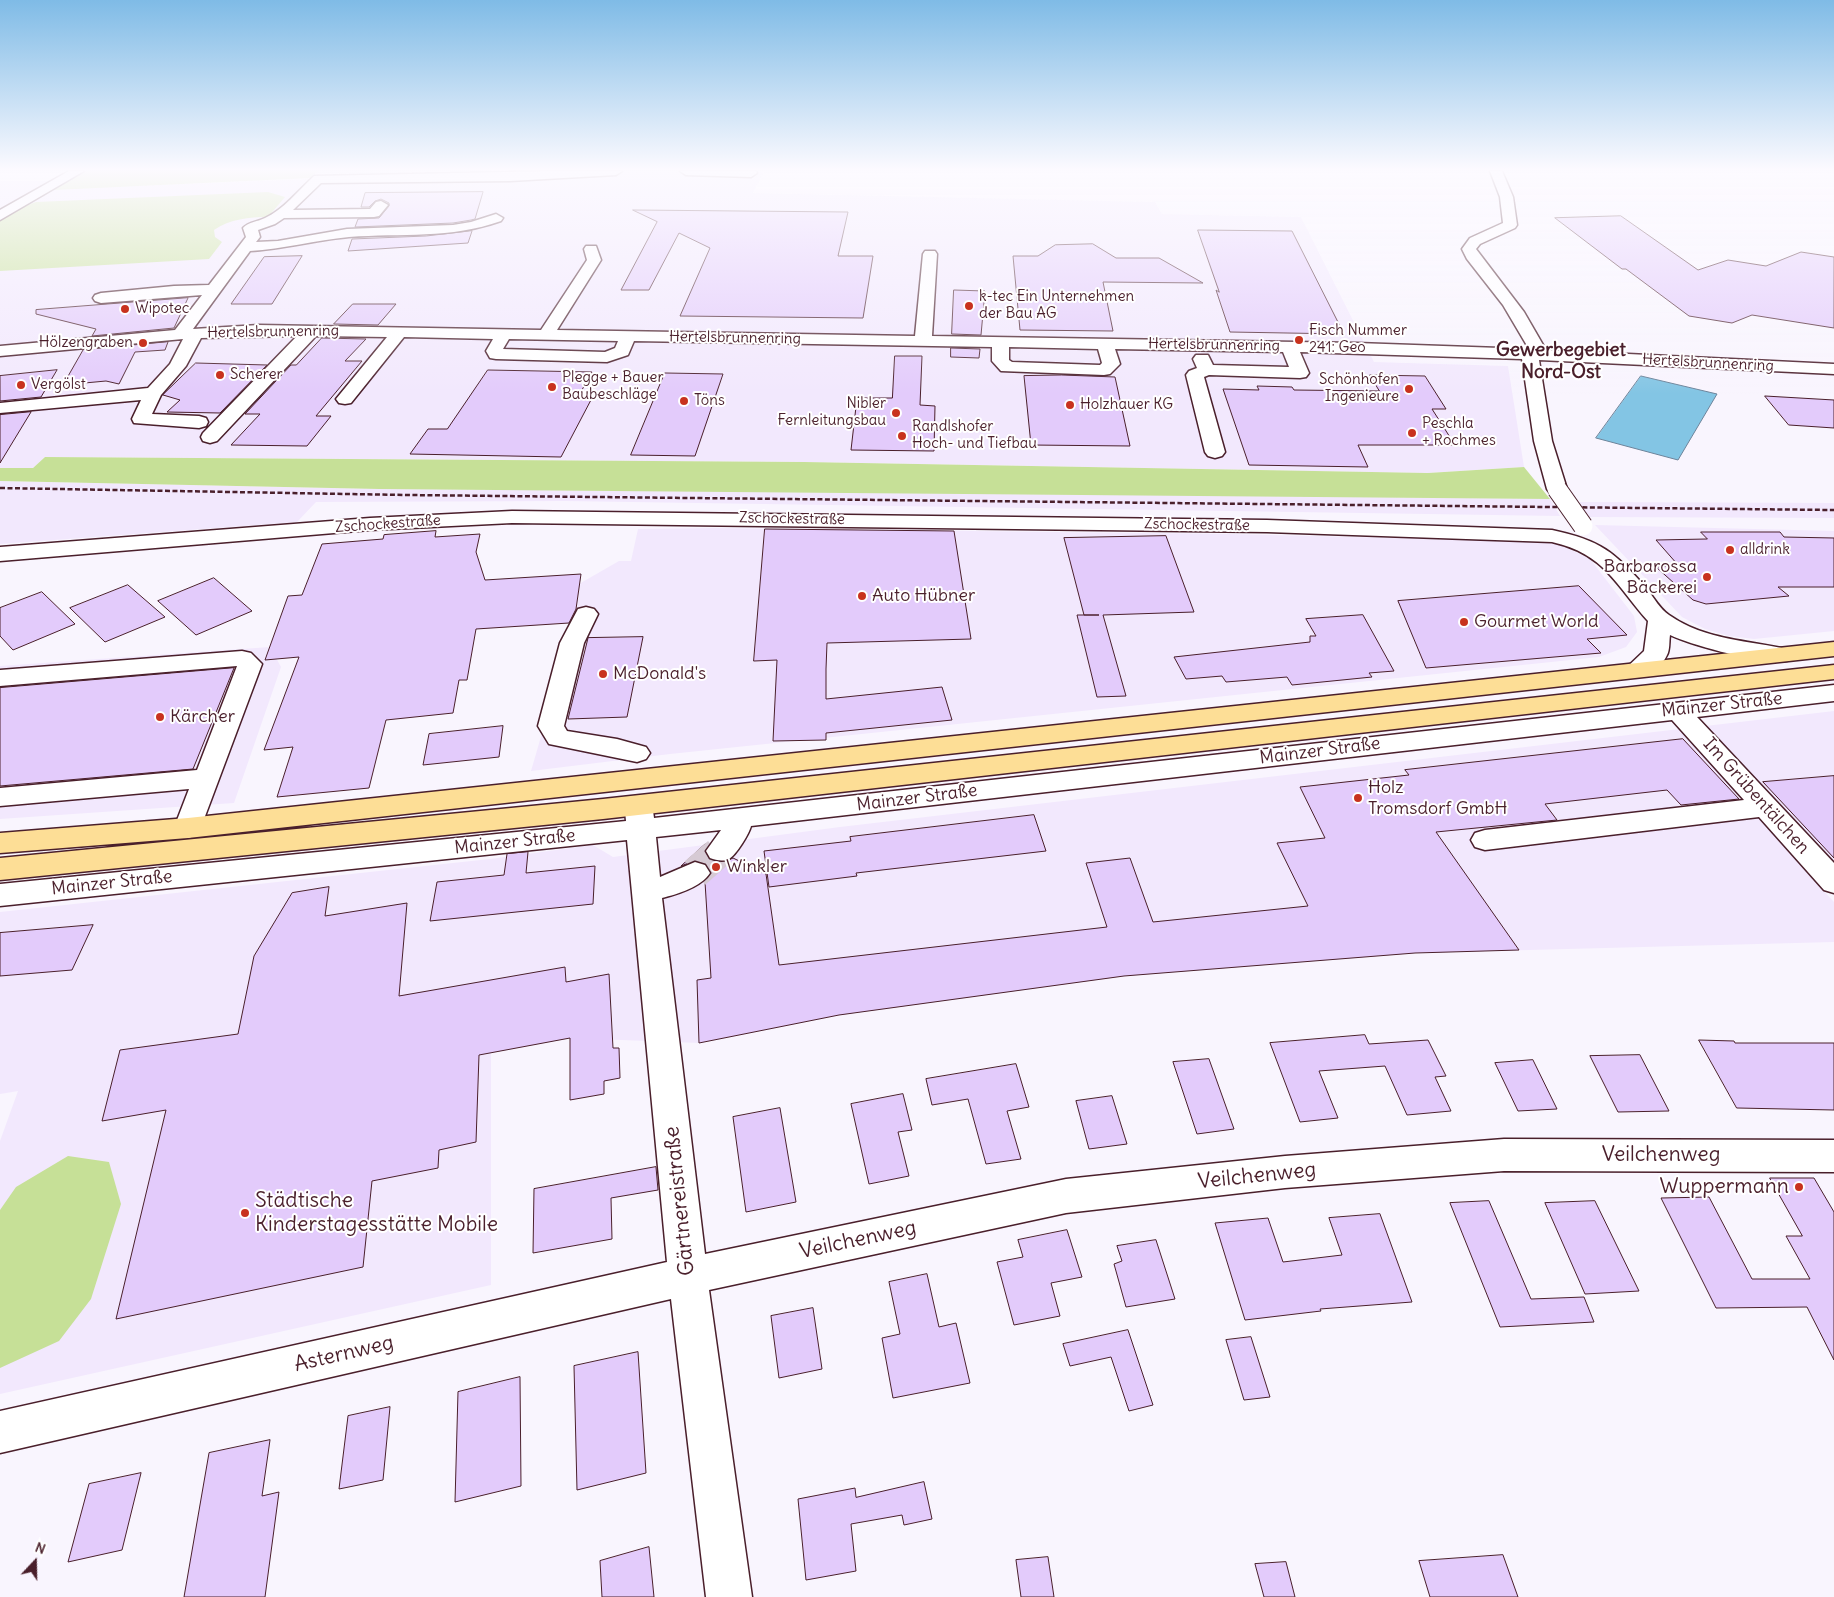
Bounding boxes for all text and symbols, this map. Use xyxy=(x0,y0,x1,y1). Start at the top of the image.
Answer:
place label: k-tec Ein Unternehmen der Bau AG xyxy=(979,288,1134,323)
place label: Wipotec xyxy=(135,300,189,318)
marker: k-tec Ein Unternehmen der Bau AG xyxy=(963,300,975,312)
marker: Wipotec xyxy=(119,303,131,315)
street label: Hertelsbrunnenring xyxy=(207,322,339,342)
place label: Fisch Nummer 241: Geo xyxy=(1309,322,1407,357)
street label: Hertelsbrunnenring xyxy=(669,328,801,348)
place label: Hölzengraben xyxy=(39,334,133,352)
marker: Fisch Nummer 241: Geo xyxy=(1293,334,1305,346)
street label: Hertelsbrunnenring xyxy=(1148,335,1280,355)
marker: Hölzengraben xyxy=(137,337,149,349)
district label: Gewerbegebiet Nord-Ost xyxy=(1496,340,1626,384)
street label: Hertelsbrunnenring xyxy=(1642,351,1774,375)
place label: Scherer xyxy=(230,366,283,384)
marker: Scherer xyxy=(214,369,226,381)
place label: Plegge + Bauer Baubeschläge xyxy=(562,369,664,404)
place label: Schönhofen Ingenieure xyxy=(1319,371,1399,406)
place label: Vergölst xyxy=(31,376,86,394)
marker: Vergölst xyxy=(15,379,27,391)
marker: Plegge + Bauer Baubeschläge xyxy=(546,381,558,393)
marker: Schönhofen Ingenieure xyxy=(1403,383,1415,395)
place label: Töns xyxy=(694,392,725,410)
marker: Töns xyxy=(678,395,690,407)
place label: Nibler Fernleitungsbau xyxy=(777,395,886,430)
place label: Holzhauer KG xyxy=(1080,396,1173,414)
marker: Holzhauer KG xyxy=(1064,399,1076,411)
marker: Nibler Fernleitungsbau xyxy=(890,407,902,419)
place label: Peschla + Rochmes xyxy=(1422,415,1496,450)
place label: Randlshofer Hoch- und Tiefbau xyxy=(912,418,1037,453)
marker: Peschla + Rochmes xyxy=(1406,427,1418,439)
marker: Randlshofer Hoch- und Tiefbau xyxy=(896,430,908,442)
street label: Zschockestraße xyxy=(739,509,845,529)
street label: Zschockestraße xyxy=(335,511,441,537)
street label: Zschockestraße xyxy=(1144,515,1250,535)
place label: alldrink xyxy=(1740,541,1790,559)
marker: alldrink xyxy=(1724,544,1736,556)
place label: Barbarossa Bäckerei xyxy=(1603,556,1697,598)
marker: Barbarossa Bäckerei xyxy=(1701,571,1713,583)
place label: Auto Hübner xyxy=(872,585,975,607)
marker: Auto Hübner xyxy=(856,590,868,602)
place label: Gourmet World xyxy=(1474,611,1599,633)
marker: Gourmet World xyxy=(1458,616,1470,628)
place label: McDonald's xyxy=(613,663,706,685)
marker: McDonald's xyxy=(597,668,609,680)
street label: Mainzer Straße xyxy=(1660,688,1784,722)
place label: Kärcher xyxy=(170,706,235,728)
marker: Kärcher xyxy=(154,711,166,723)
street label: Mainzer Straße xyxy=(1258,733,1382,769)
street label: Im Grübentälchen xyxy=(1698,734,1814,858)
place label: Holz Tromsdorf GmbH xyxy=(1368,777,1507,820)
street label: Mainzer Straße xyxy=(855,780,979,816)
marker: Holz Tromsdorf GmbH xyxy=(1352,792,1364,804)
street label: Mainzer Straße xyxy=(453,825,577,859)
place label: Winkler xyxy=(726,856,787,878)
marker: Winkler xyxy=(710,861,722,873)
street label: Mainzer Straße xyxy=(50,866,174,900)
street label: Gärtnereistraße xyxy=(660,1125,700,1277)
street label: Veilchenweg xyxy=(1602,1142,1720,1168)
street label: Veilchenweg xyxy=(1197,1157,1317,1195)
place label: Wuppermann xyxy=(1660,1174,1789,1200)
marker: Wuppermann xyxy=(1793,1181,1805,1193)
place label: Städtische Kinderstagesstätte Mobile xyxy=(255,1188,498,1238)
marker: Städtische Kinderstagesstätte Mobile xyxy=(239,1207,251,1219)
street label: Veilchenweg xyxy=(797,1215,919,1265)
street label: Asternweg xyxy=(292,1330,396,1378)
north arrow xyxy=(10,1537,60,1587)
text: N xyxy=(33,1538,48,1558)

